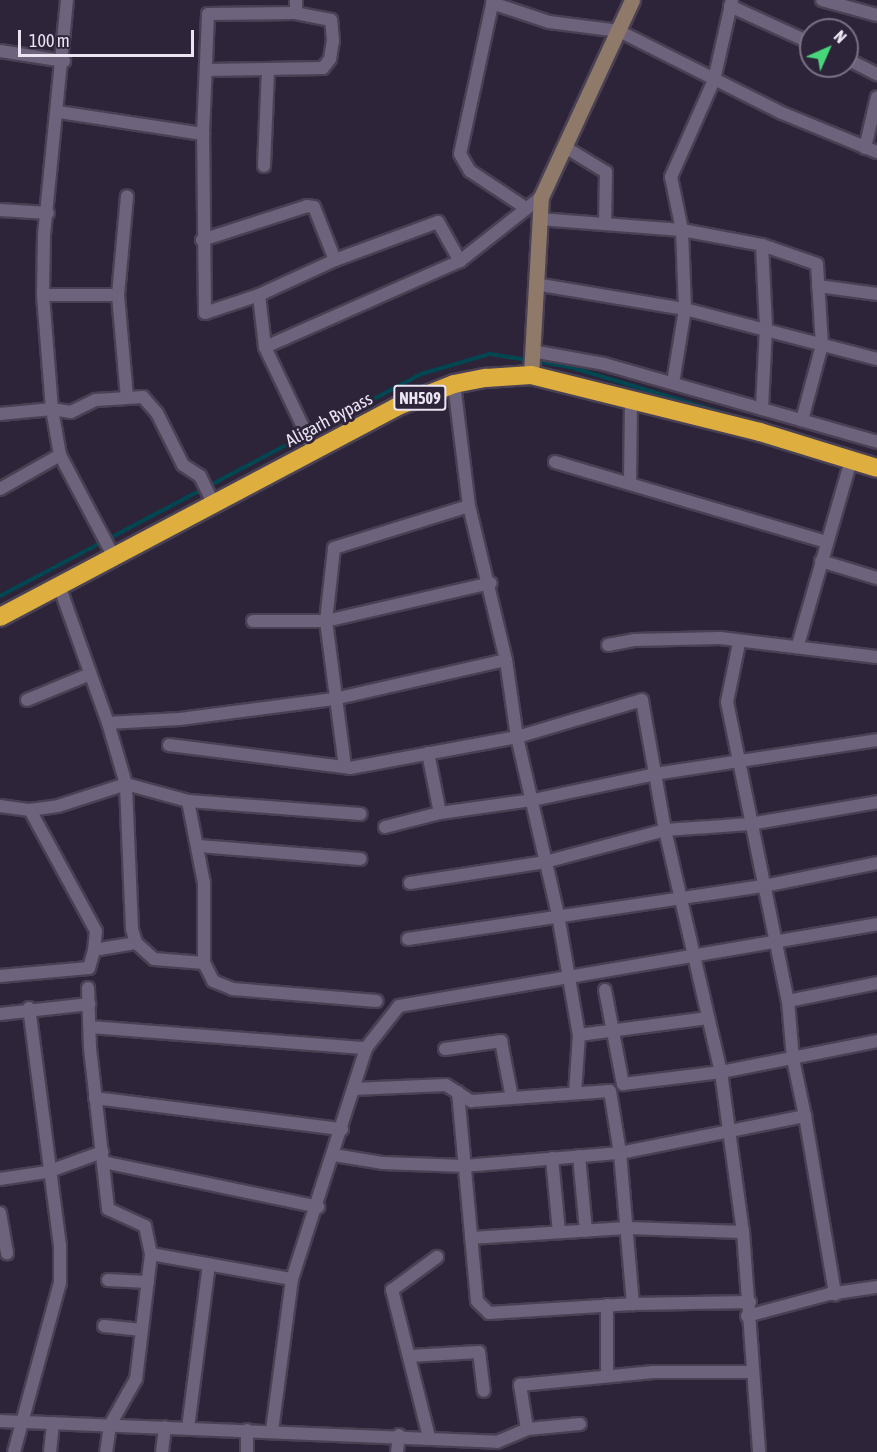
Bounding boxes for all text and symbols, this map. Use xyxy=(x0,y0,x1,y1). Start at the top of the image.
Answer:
scale bar xyxy=(21,18,196,56)
north arrow xyxy=(799,18,859,78)
text: N xyxy=(831,27,850,46)
text: 100 m xyxy=(29,30,70,51)
road number: NH509 xyxy=(393,385,447,411)
street label: Aligarh Bypass xyxy=(282,388,376,452)

